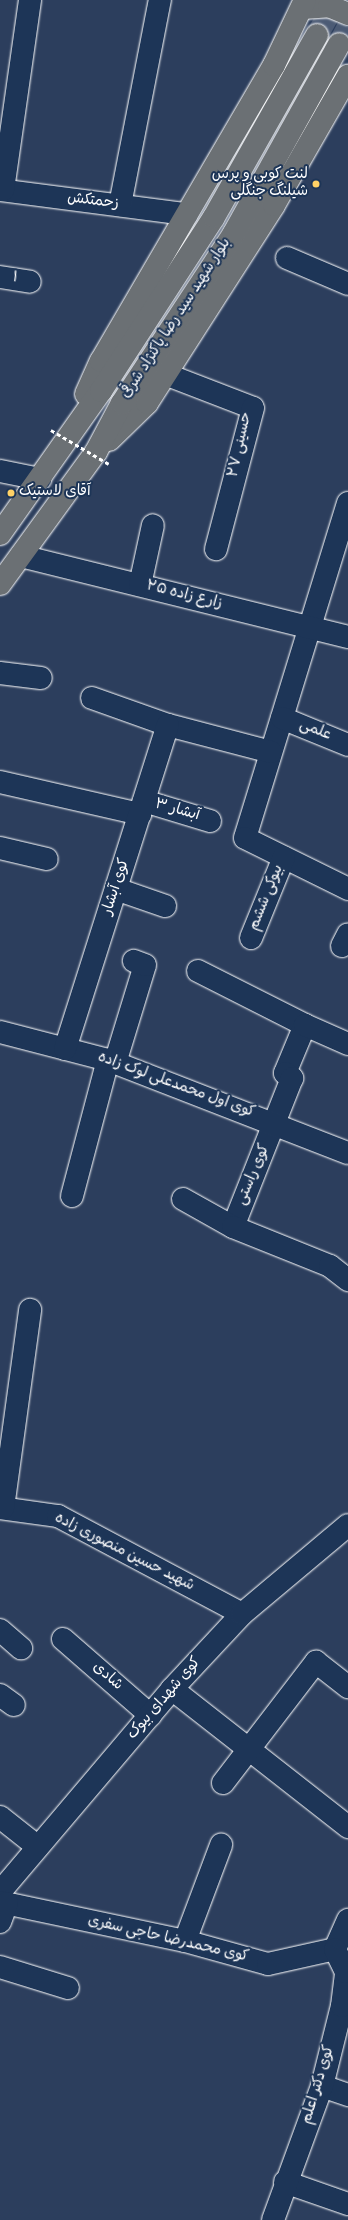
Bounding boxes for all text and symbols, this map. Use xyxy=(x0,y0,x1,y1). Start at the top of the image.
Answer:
place label: لنت کوبی و پرس شیلنگ‌ جنگلی xyxy=(212,166,308,201)
marker: لنت کوبی و پرس شیلنگ‌ جنگلی xyxy=(311,179,321,189)
street label: زحمتکش xyxy=(66,190,120,214)
street label: بلوار شهید سید رضا پاکنژاد شرقی xyxy=(118,235,236,403)
street label: ۱ xyxy=(11,270,19,288)
street label: حسینی ۲۷ xyxy=(225,411,257,479)
place label: آقای لاستیک xyxy=(19,484,91,502)
marker: آقای لاستیک xyxy=(6,488,16,498)
street label: زارع زاده ۲۵ xyxy=(144,578,224,614)
street label: علمی xyxy=(297,717,333,745)
street label: آبشار ۳ xyxy=(152,796,202,826)
street label: کوی آبشار xyxy=(99,857,135,917)
street label: بیوکی ششم xyxy=(246,862,288,934)
street label: کوی اول محمدعلی لوک زاده xyxy=(95,1049,257,1123)
street label: کوی راستی xyxy=(233,1142,275,1208)
street label: شهید حسین منصوری زاده xyxy=(51,1510,197,1596)
street label: کوی شهدای بیوک xyxy=(124,1654,206,1744)
street label: شادی xyxy=(88,1659,126,1695)
street label: کوی محمدرضا حاجی سفری xyxy=(86,1913,250,1967)
street label: کوی دکتر اعلم xyxy=(298,2043,340,2127)

